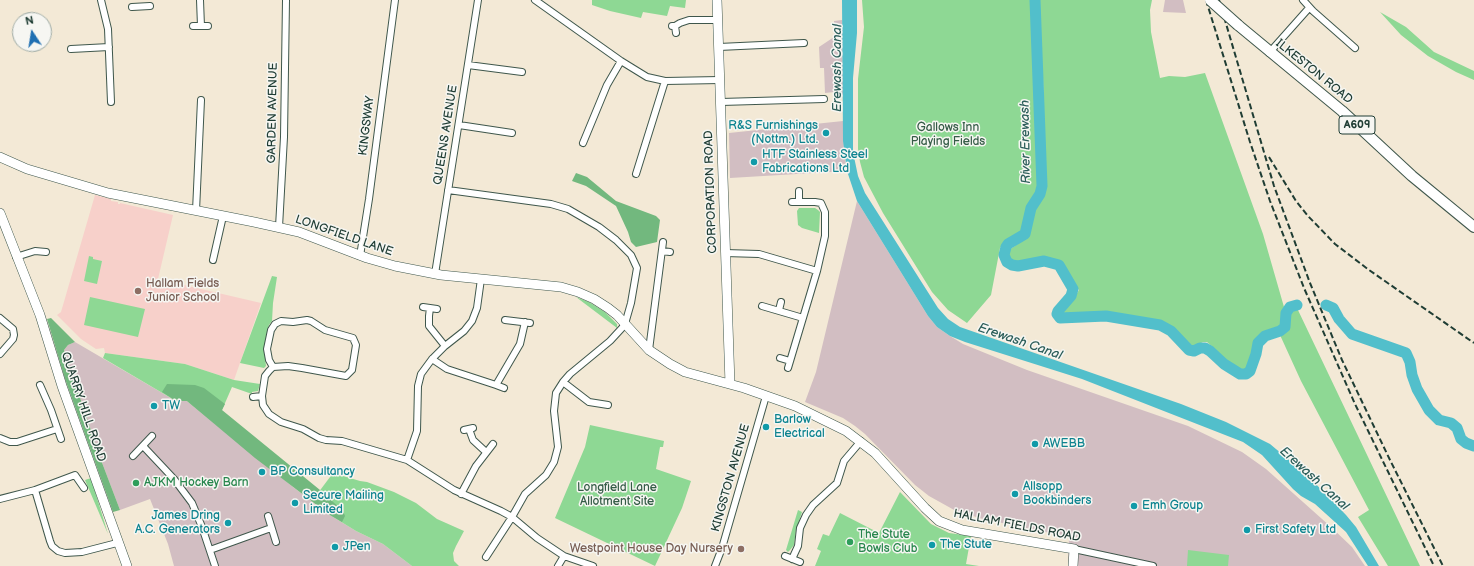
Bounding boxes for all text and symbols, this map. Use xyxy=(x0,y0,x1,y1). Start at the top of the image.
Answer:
north arrow xyxy=(12,12,52,52)
text: N xyxy=(24,14,35,28)
water label: Erewash Canal xyxy=(830,24,846,112)
street label: ILKESTON ROAD xyxy=(1273,37,1355,107)
street label: GARDEN AVENUE xyxy=(265,62,281,164)
street label: QUEENS AVENUE xyxy=(431,84,461,186)
street label: KINGSWAY xyxy=(356,95,378,157)
water label: River Erewash xyxy=(1017,100,1035,184)
road number: A609 xyxy=(1339,116,1375,134)
place label: R&S Furnishings (Nottm.) Ltd. xyxy=(728,119,818,147)
park label: Gallows Inn Playing Fields xyxy=(911,121,985,149)
marker: R&S Furnishings (Nottm.) Ltd. xyxy=(821,128,831,138)
street label: CORPORATION ROAD xyxy=(702,130,720,254)
place label: HTF Stainless Steel Fabrications Ltd xyxy=(762,148,868,176)
marker: HTF Stainless Steel Fabrications Ltd xyxy=(749,157,759,167)
street label: LONGFIELD LANE xyxy=(293,212,395,260)
place label: Hallam Fields Junior School xyxy=(146,277,219,305)
marker: Hallam Fields Junior School xyxy=(133,286,143,296)
water label: Erewash Canal xyxy=(976,320,1064,364)
street label: QUARRY HILL ROAD xyxy=(57,350,109,464)
place label: TW xyxy=(162,399,180,413)
marker: TW xyxy=(149,401,159,411)
place label: Barlow Electrical xyxy=(774,413,825,441)
street label: KINGSTON AVENUE xyxy=(709,422,753,534)
marker: Barlow Electrical xyxy=(761,422,771,432)
place label: AWEBB xyxy=(1043,437,1085,451)
marker: AWEBB xyxy=(1030,439,1040,449)
water label: Erewash Canal xyxy=(1276,444,1352,514)
place label: BP Consultancy xyxy=(270,465,355,479)
marker: BP Consultancy xyxy=(257,467,267,477)
place label: AJKM Hockey Barn xyxy=(144,476,249,490)
marker: AJKM Hockey Barn xyxy=(131,478,141,488)
place label: Allsopp Bookbinders xyxy=(1023,480,1091,508)
park label: Longfield Lane Allotment Site xyxy=(577,481,657,509)
place label: Secure Mailing Limited xyxy=(303,489,384,517)
marker: Allsopp Bookbinders xyxy=(1010,489,1020,499)
marker: Secure Mailing Limited xyxy=(290,498,300,508)
place label: Emh Group xyxy=(1142,499,1203,513)
marker: Emh Group xyxy=(1129,501,1139,511)
street label: HALLAM FIELDS ROAD xyxy=(952,507,1082,545)
place label: James Dring A.C. Generators xyxy=(135,509,220,537)
marker: James Dring A.C. Generators xyxy=(223,518,233,528)
place label: First Safety Ltd xyxy=(1255,523,1336,537)
marker: First Safety Ltd xyxy=(1242,525,1252,535)
place label: The Stute Bowls Club xyxy=(858,528,918,556)
marker: The Stute Bowls Club xyxy=(845,537,855,547)
place label: The Stute xyxy=(940,538,992,552)
place label: JPen xyxy=(343,540,370,554)
marker: The Stute xyxy=(927,540,937,550)
marker: JPen xyxy=(330,542,340,552)
place label: Westpoint House Day Nursery xyxy=(570,542,733,556)
marker: Westpoint House Day Nursery xyxy=(736,544,746,554)

